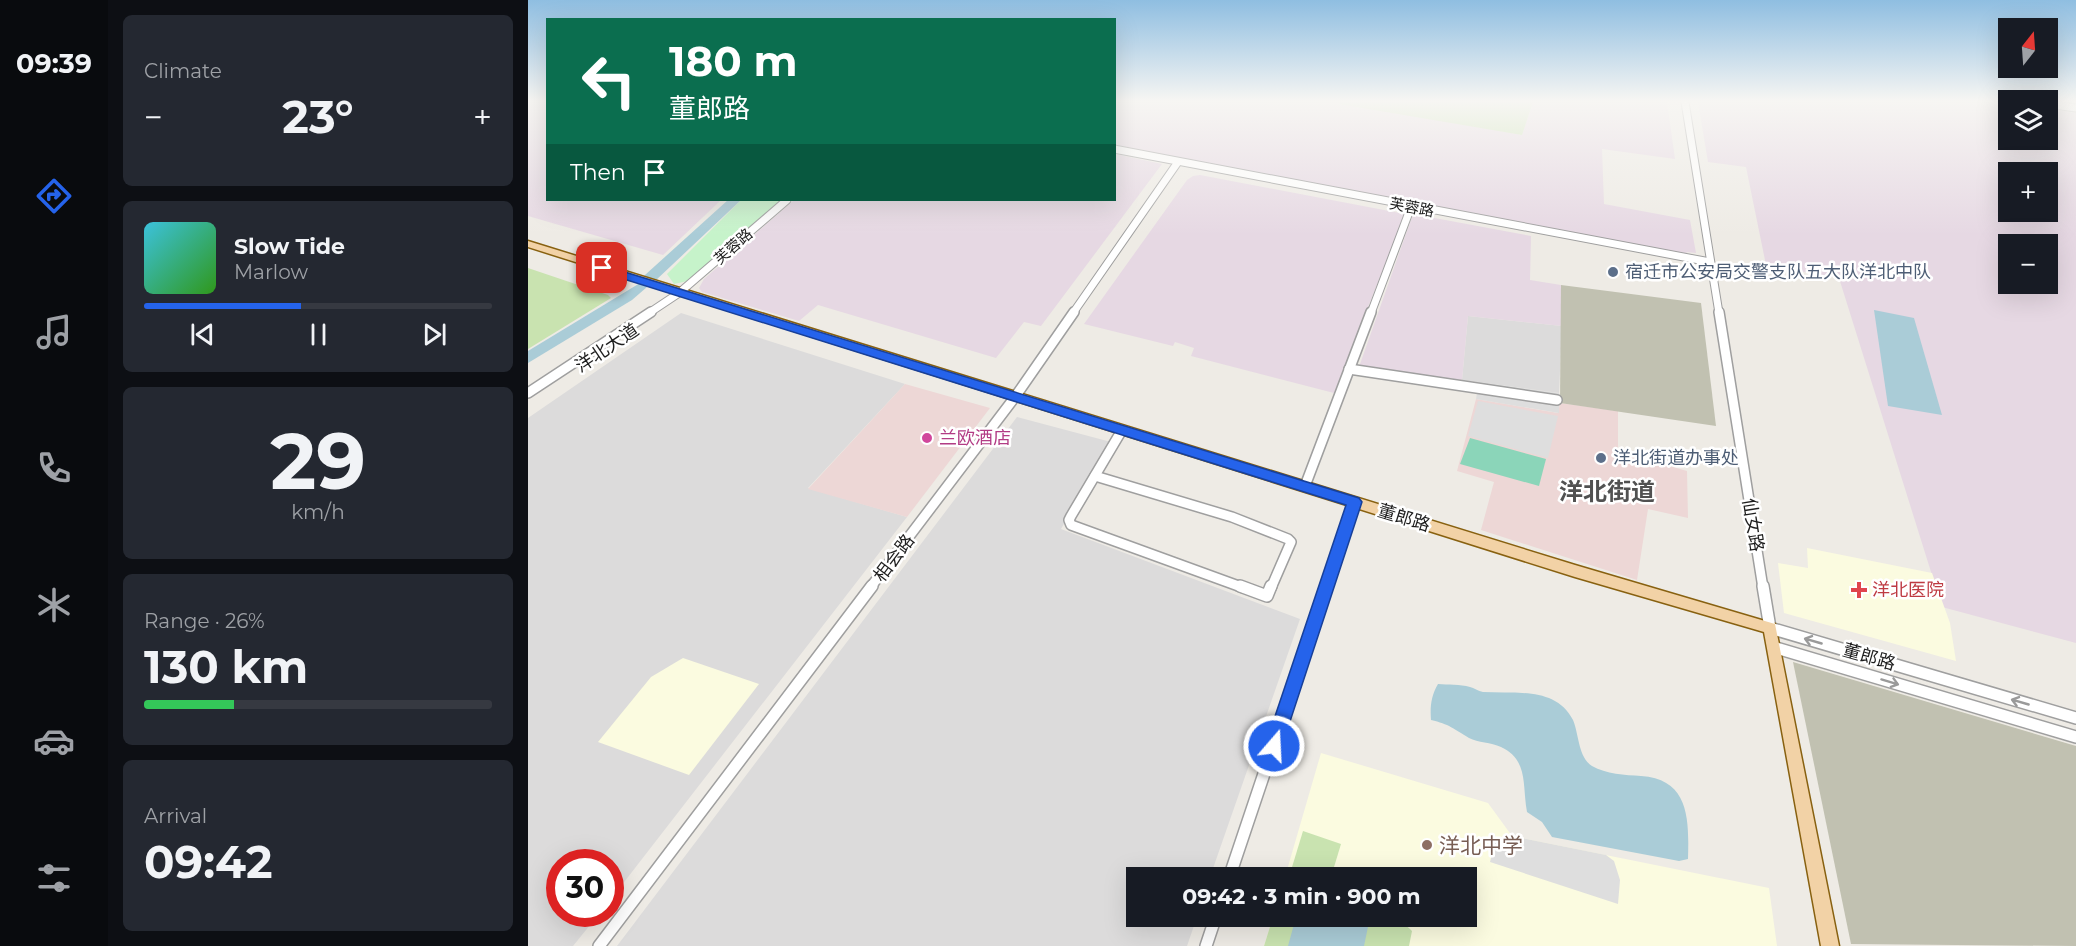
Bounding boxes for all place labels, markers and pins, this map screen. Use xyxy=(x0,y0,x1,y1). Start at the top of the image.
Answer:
pin xyxy=(576,242,627,293)
place label: 宿迁市公安局交警支队五大队洋北中队 xyxy=(1625,261,1931,283)
marker: 宿迁市公安局交警支队五大队洋北中队 xyxy=(1606,265,1620,279)
place label: 兰欧酒店 xyxy=(939,427,1011,449)
marker: 兰欧酒店 xyxy=(920,431,934,445)
place label: 洋北街道办事处 xyxy=(1613,447,1739,469)
marker: 洋北街道办事处 xyxy=(1594,451,1608,465)
place label: 洋北医院 xyxy=(1872,579,1944,601)
marker: 洋北医院 xyxy=(1850,581,1868,599)
place label: 洋北中学 xyxy=(1439,833,1523,858)
marker: 洋北中学 xyxy=(1420,838,1434,852)

